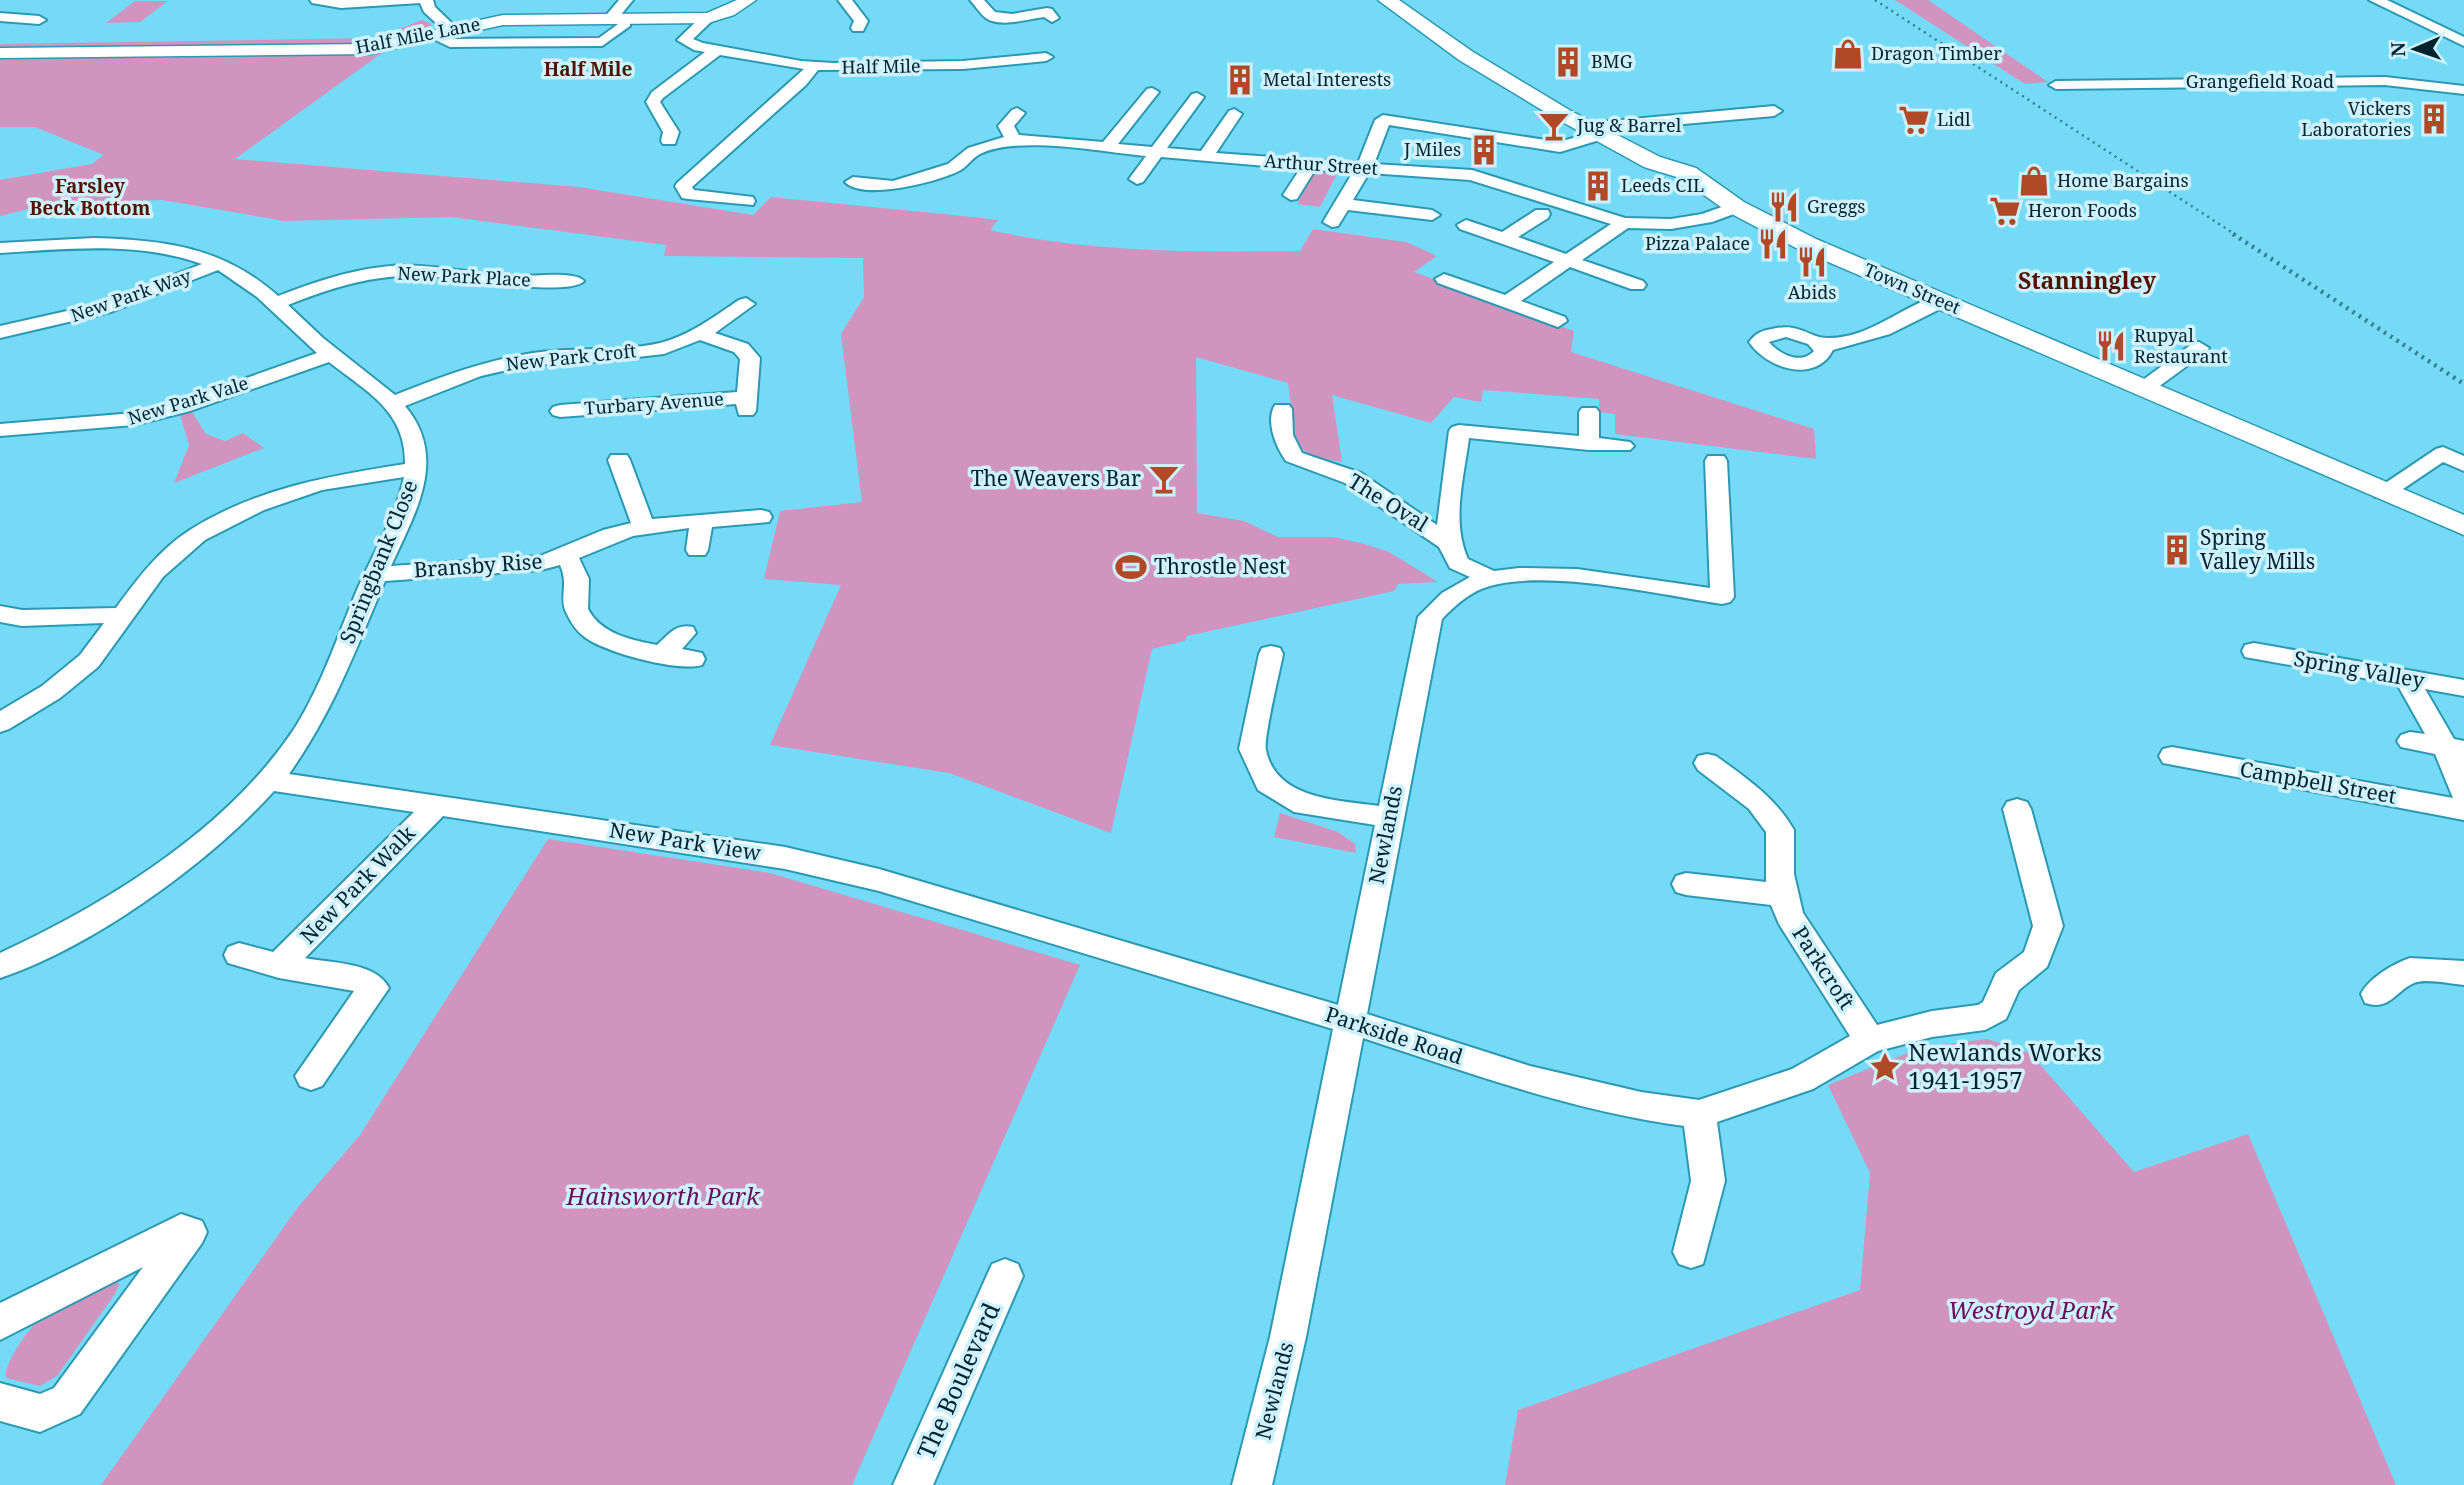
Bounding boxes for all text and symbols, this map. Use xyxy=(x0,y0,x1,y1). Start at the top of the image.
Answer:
street label: Half Mile Lane xyxy=(353,11,482,59)
north arrow xyxy=(2380,14,2450,84)
shop icon: Dragon Timber xyxy=(1831,37,1865,71)
place label: Dragon Timber xyxy=(1871,41,2002,65)
text: N xyxy=(2385,42,2411,58)
building icon: BMG xyxy=(1551,45,1585,79)
place label: BMG xyxy=(1591,49,1633,73)
street label: Half Mile xyxy=(841,53,921,79)
district label: Half Mile xyxy=(544,56,632,82)
building icon: Metal Interests xyxy=(1223,63,1257,97)
place label: Metal Interests xyxy=(1263,67,1391,91)
street label: Grangefield Road xyxy=(2186,69,2334,93)
place label: Vickers Laboratories xyxy=(2301,96,2411,141)
building icon: Vickers Laboratories xyxy=(2417,102,2451,136)
supermarket icon: Lidl xyxy=(1897,103,1931,137)
place label: Lidl xyxy=(1937,107,1971,131)
bar icon: Jug & Barrel xyxy=(1537,109,1571,143)
place label: Jug & Barrel xyxy=(1576,113,1682,137)
building icon: J Miles xyxy=(1467,133,1501,167)
place label: J Miles xyxy=(1403,137,1461,161)
street label: Arthur Street xyxy=(1264,148,1379,180)
shop icon: Home Bargains xyxy=(2017,164,2051,198)
place label: Home Bargains xyxy=(2057,168,2189,192)
building icon: Leeds CIL xyxy=(1581,169,1615,203)
district label: Farsley Beck Bottom xyxy=(30,173,151,221)
place label: Leeds CIL xyxy=(1621,173,1704,197)
restaurant icon: Greggs xyxy=(1767,190,1801,224)
place label: Greggs xyxy=(1807,194,1865,218)
supermarket icon: Heron Foods xyxy=(1988,194,2022,228)
place label: Heron Foods xyxy=(2028,198,2137,222)
restaurant icon: Pizza Palace xyxy=(1756,227,1790,261)
place label: Pizza Palace xyxy=(1645,231,1750,255)
restaurant icon: Abids xyxy=(1795,245,1829,279)
street label: Town Street xyxy=(1861,257,1964,319)
street label: New Park Place xyxy=(397,261,531,291)
street label: New Park Way xyxy=(67,263,195,327)
district label: Stanningley xyxy=(2018,264,2157,296)
place label: Abids xyxy=(1788,280,1836,304)
place label: Rupyal Restaurant xyxy=(2134,323,2228,368)
restaurant icon: Rupyal Restaurant xyxy=(2094,329,2128,363)
street label: New Park Croft xyxy=(504,338,637,376)
street label: New Park Vale xyxy=(125,370,251,430)
street label: Turbary Avenue xyxy=(583,386,724,420)
bar icon: The Weavers Bar xyxy=(1147,462,1181,496)
place label: The Weavers Bar xyxy=(971,464,1141,492)
street label: The Oval xyxy=(1343,467,1434,538)
street label: Springbank Close xyxy=(332,476,424,648)
place label: Spring Valley Mills xyxy=(2200,523,2315,575)
building icon: Spring Valley Mills xyxy=(2160,533,2194,567)
street label: Bransby Rise xyxy=(413,547,543,583)
sports icon: Throstle Nest xyxy=(1114,550,1148,584)
place label: Throstle Nest xyxy=(1154,552,1286,580)
street label: Spring Valley xyxy=(2292,644,2427,694)
street label: Campbell Street xyxy=(2238,754,2399,810)
street label: Newlands xyxy=(1362,783,1408,886)
street label: New Park View xyxy=(607,815,764,867)
street label: New Park Walk xyxy=(294,819,421,949)
street label: Parkcroft xyxy=(1787,921,1861,1014)
street label: Parkside Road xyxy=(1322,1000,1467,1071)
place label: Newlands Works 1941-1957 xyxy=(1908,1035,2102,1096)
place icon: Newlands Works 1941-1957 xyxy=(1868,1050,1902,1084)
park label: Hainsworth Park xyxy=(565,1179,761,1212)
park label: Westroyd Park xyxy=(1948,1293,2115,1326)
street label: The Boulevard xyxy=(908,1297,1007,1464)
street label: Newlands xyxy=(1248,1339,1300,1442)

